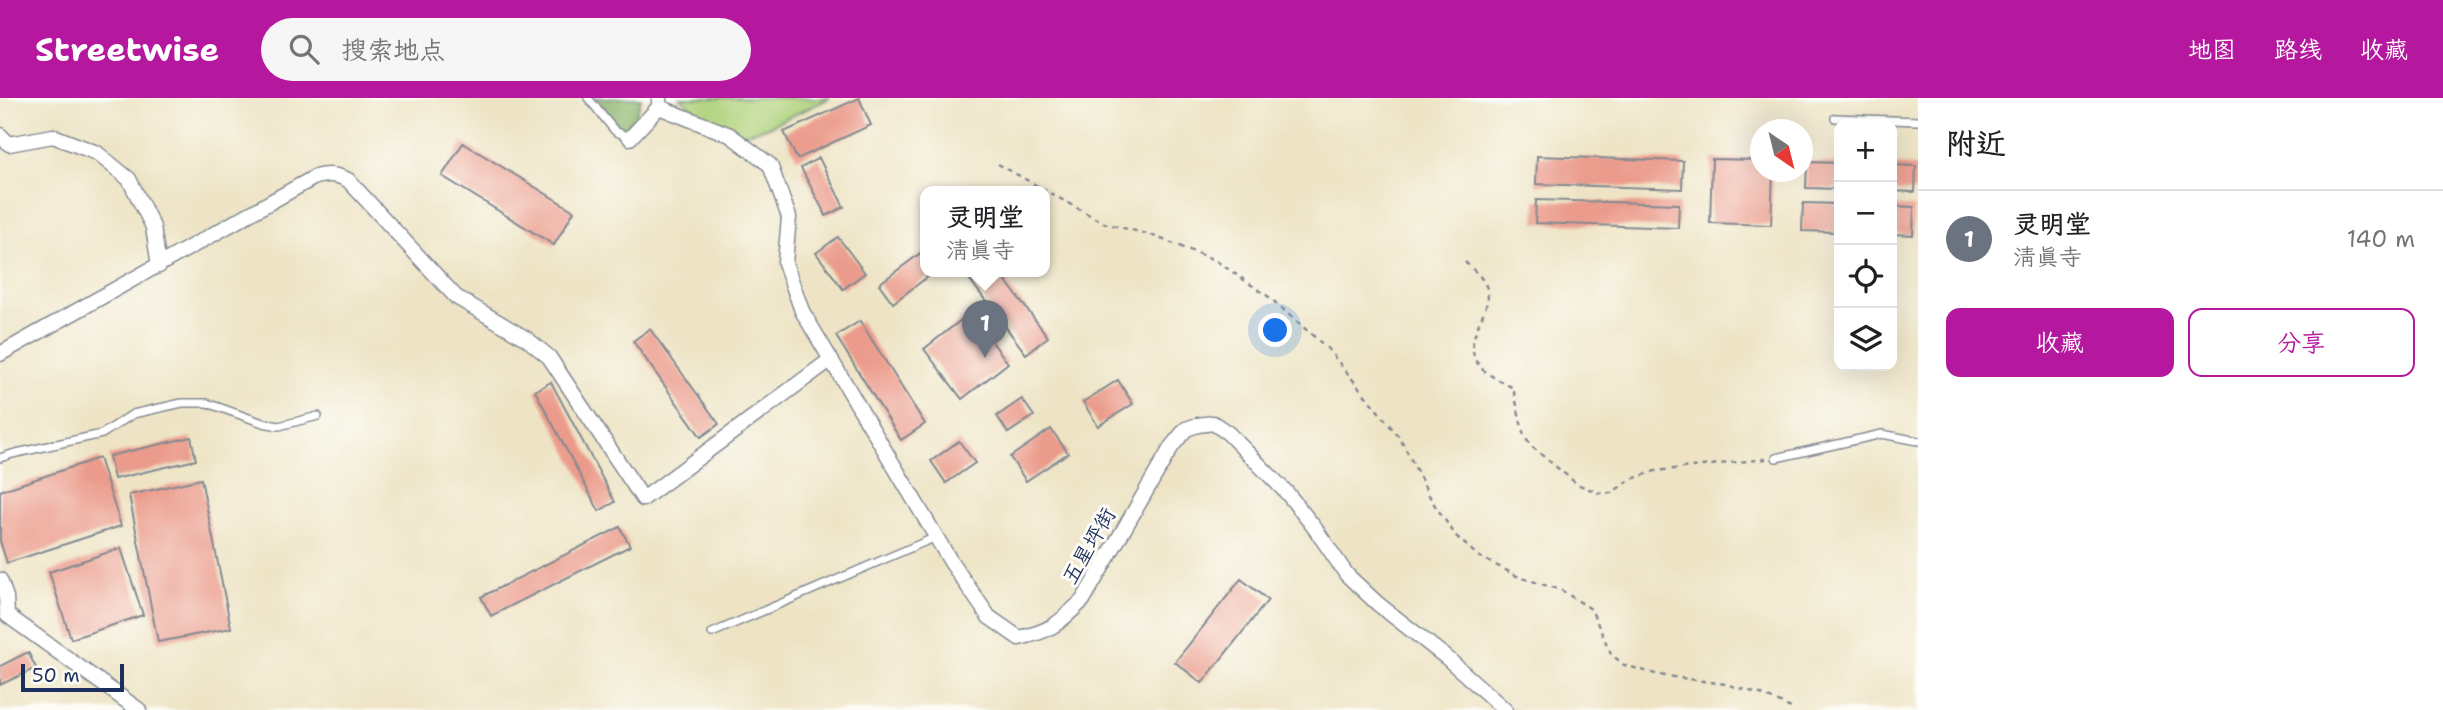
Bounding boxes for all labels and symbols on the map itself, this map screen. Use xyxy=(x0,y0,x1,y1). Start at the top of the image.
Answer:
north arrow xyxy=(1750,119,1813,182)
pin: 1 xyxy=(962,300,1008,358)
your location xyxy=(1258,313,1292,347)
street label: 五星坪街 xyxy=(1056,503,1122,589)
scale bar xyxy=(21,661,124,693)

